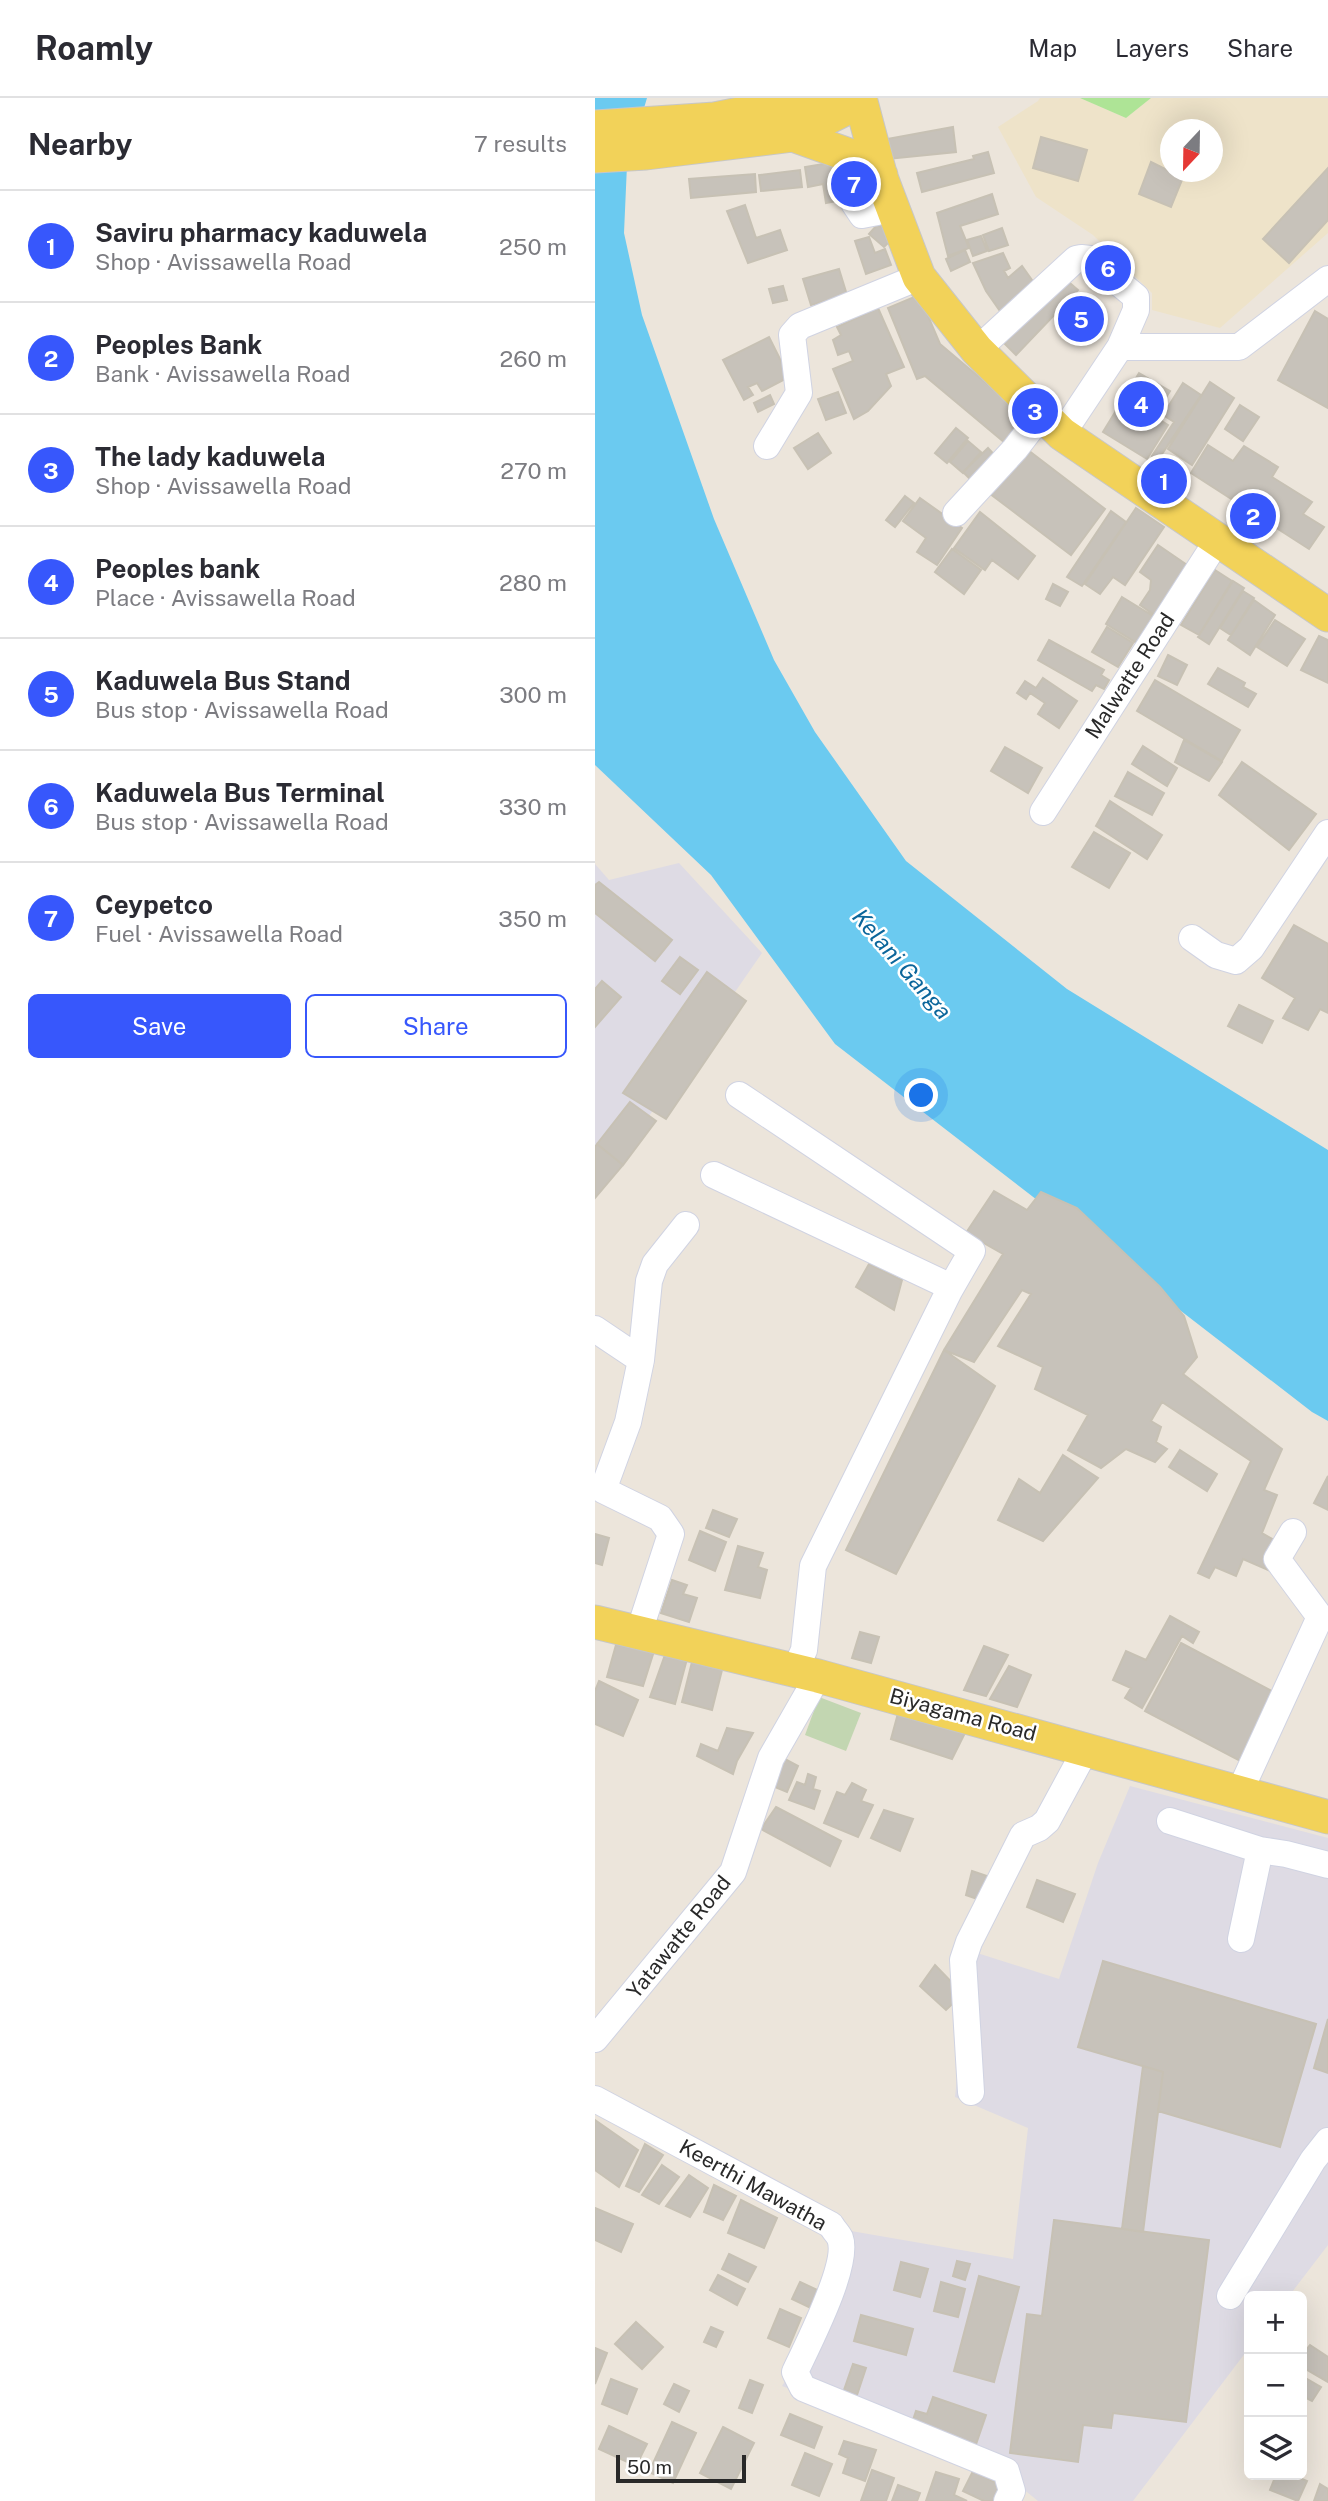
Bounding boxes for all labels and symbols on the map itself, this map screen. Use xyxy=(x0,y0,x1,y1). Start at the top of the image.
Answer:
north arrow xyxy=(1160,119,1223,182)
pin: 7 xyxy=(831,158,877,210)
pin: 6 xyxy=(1085,242,1131,294)
pin: 5 xyxy=(1058,293,1104,345)
pin: 4 xyxy=(1118,378,1164,430)
pin: 3 xyxy=(1012,385,1058,437)
pin: 1 xyxy=(1141,455,1187,507)
pin: 2 xyxy=(1230,490,1276,542)
street label: Malwatte Road xyxy=(1080,608,1180,743)
water label: Kelani Ganga xyxy=(847,903,957,1024)
your location xyxy=(904,1078,938,1112)
street label: Biyagama Road xyxy=(887,1683,1039,1746)
street label: Yatawatte Road xyxy=(621,1870,736,2003)
street label: Keerthi Mawatha xyxy=(675,2134,831,2235)
scale bar xyxy=(616,2452,745,2484)

